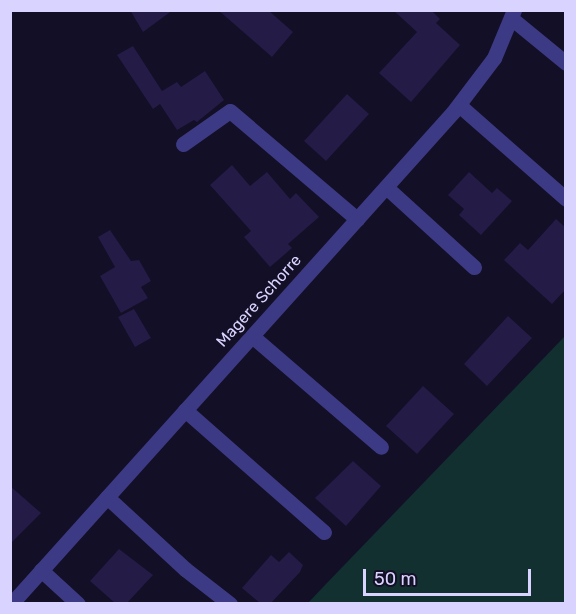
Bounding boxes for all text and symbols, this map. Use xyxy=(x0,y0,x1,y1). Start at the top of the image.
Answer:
street label: Magere Schorre xyxy=(213,251,305,351)
scale bar xyxy=(366,557,534,595)
text: 50 m xyxy=(374,568,417,590)

